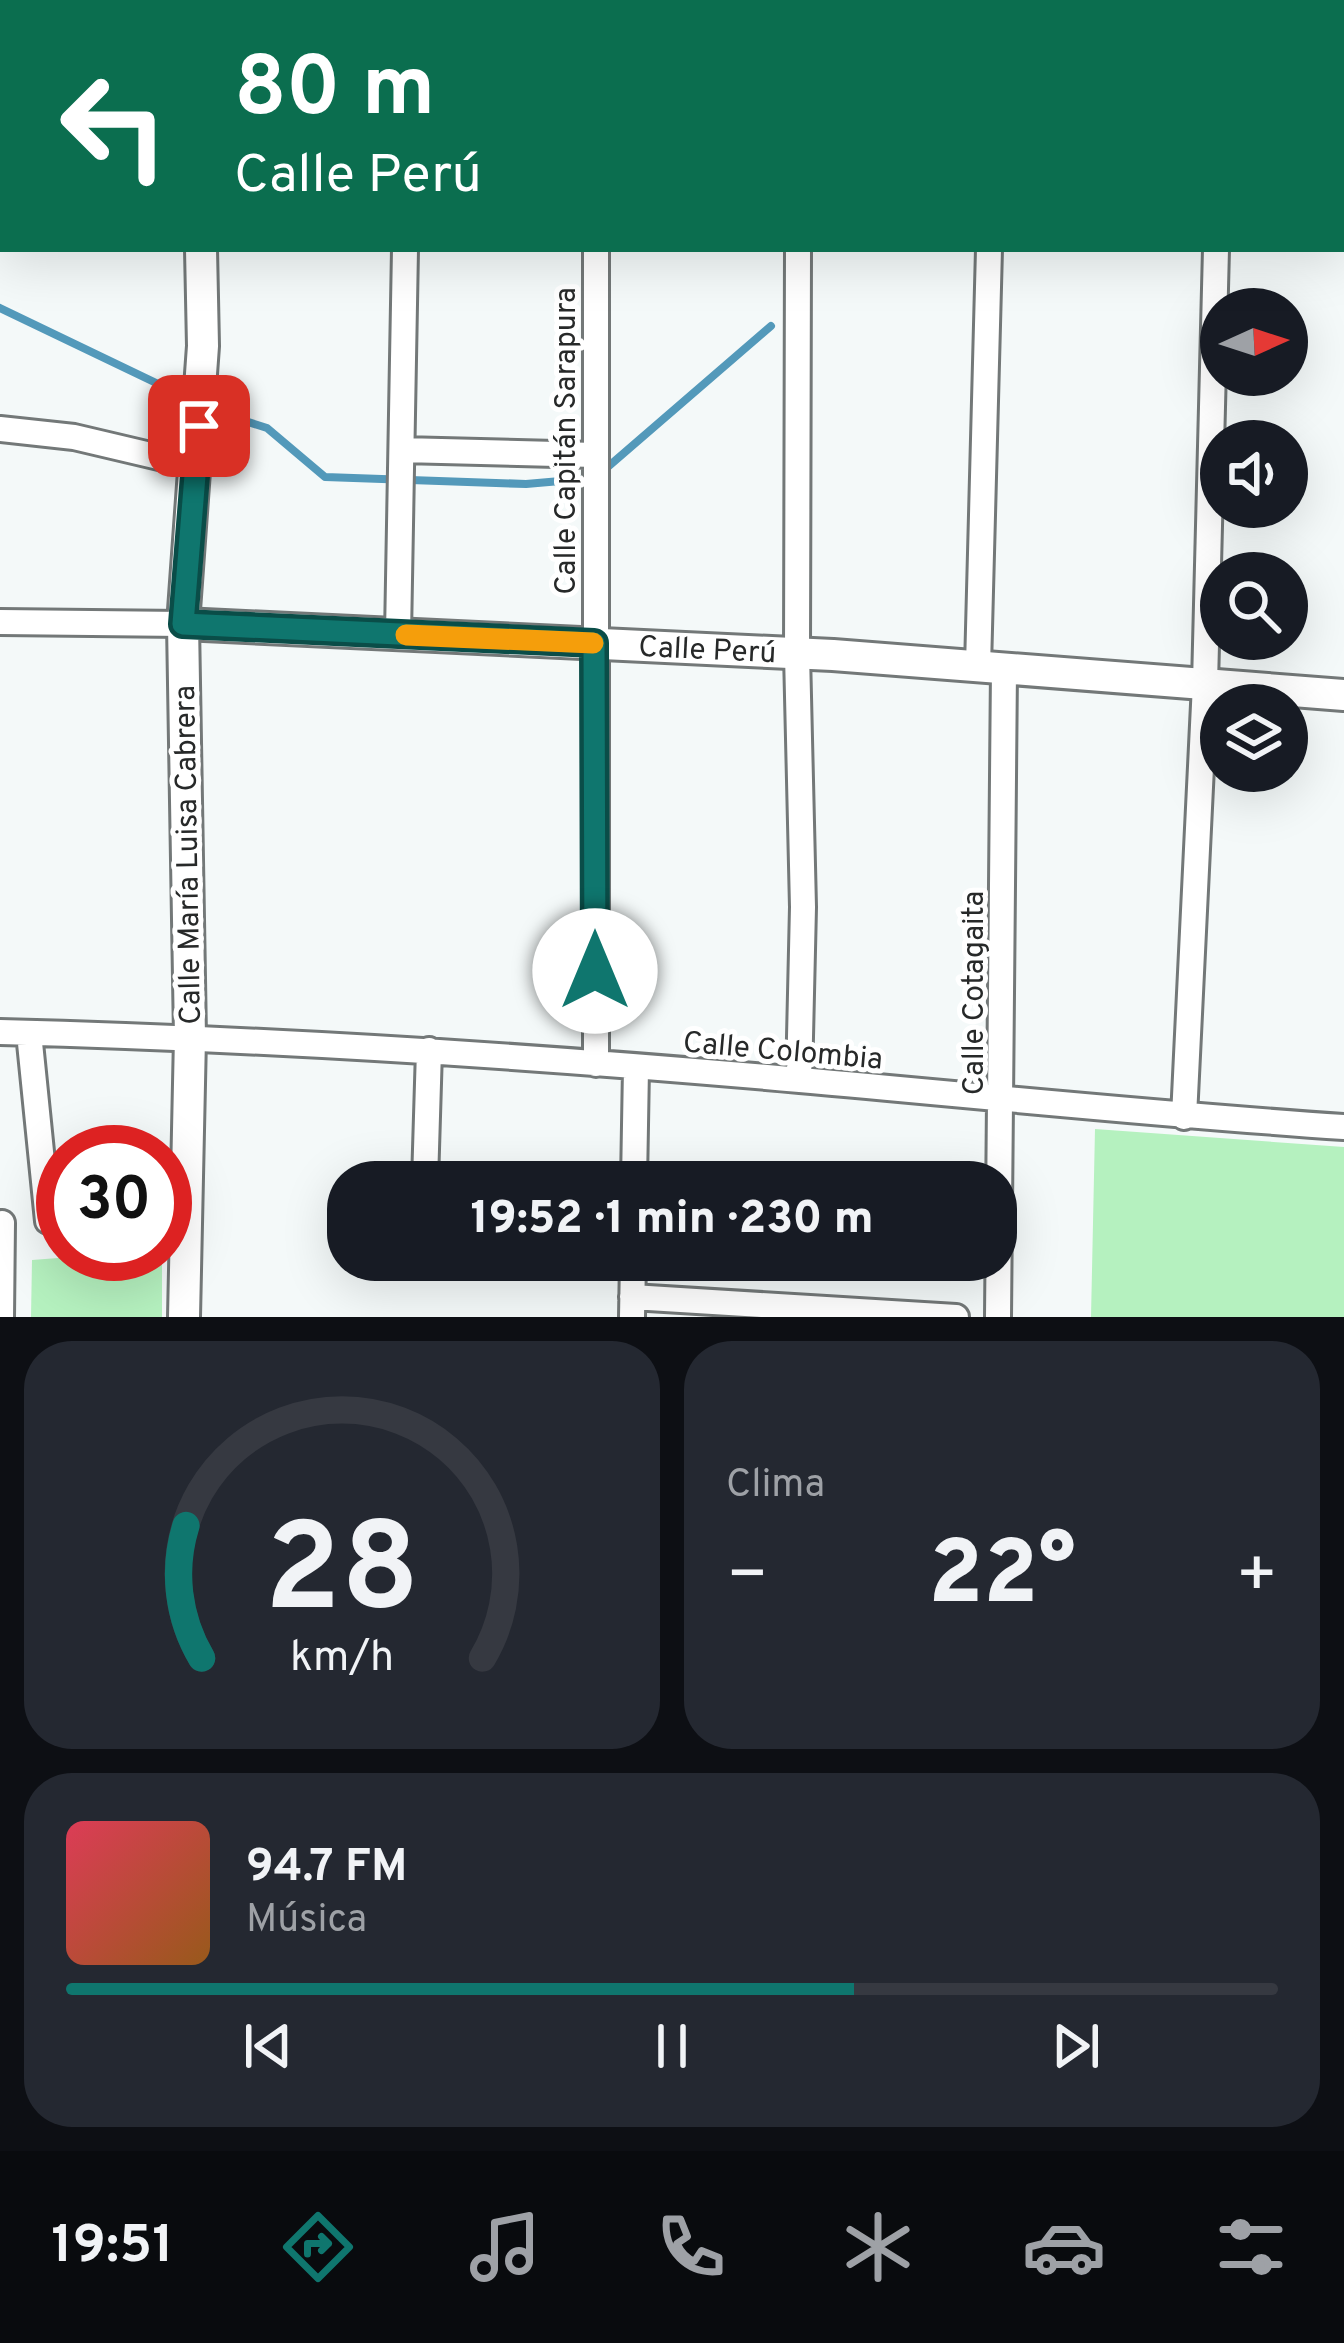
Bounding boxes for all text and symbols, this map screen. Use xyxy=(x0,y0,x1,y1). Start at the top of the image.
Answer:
text: 80 m xyxy=(234,39,435,145)
icon: left xyxy=(36,48,192,204)
text: Calle Perú xyxy=(234,143,482,212)
street label: Calle Capitán Sarapura xyxy=(549,287,586,595)
north arrow xyxy=(1200,288,1308,396)
map controls xyxy=(1200,288,1308,792)
pin xyxy=(148,375,250,477)
icon: arrive xyxy=(166,393,232,459)
button: sound xyxy=(1200,420,1308,528)
button: search xyxy=(1200,552,1308,660)
street label: Calle Perú xyxy=(638,630,777,673)
button: layers xyxy=(1200,684,1308,792)
street label: Calle María Luisa Cabrera xyxy=(168,685,211,1025)
street label: Calle Cotagaita xyxy=(957,891,994,1095)
position arrow xyxy=(532,908,658,1034)
street label: Calle Colombia xyxy=(681,1025,884,1080)
speed limit sign: 30 xyxy=(36,1125,192,1281)
text: 19:52 · 1 min · 230 m xyxy=(470,1192,874,1249)
text: Clima xyxy=(726,1462,825,1511)
text: 28 xyxy=(265,1497,419,1655)
text: 22° xyxy=(928,1522,1076,1635)
text: − xyxy=(726,1537,769,1620)
text: + xyxy=(1235,1537,1278,1620)
text: km/h xyxy=(290,1632,394,1686)
text: 94.7 FM xyxy=(246,1840,407,1897)
text: Música xyxy=(246,1897,367,1946)
icon: previous xyxy=(235,2013,301,2079)
icon: pause xyxy=(639,2013,705,2079)
icon: next xyxy=(1043,2013,1109,2079)
icon: directions xyxy=(276,2205,360,2289)
icon: music xyxy=(463,2205,547,2289)
icon: phone xyxy=(649,2205,733,2289)
icon: climate xyxy=(836,2205,920,2289)
icon: car xyxy=(1022,2205,1106,2289)
icon: filters xyxy=(1209,2205,1293,2289)
text: 19:51 xyxy=(51,2213,174,2282)

